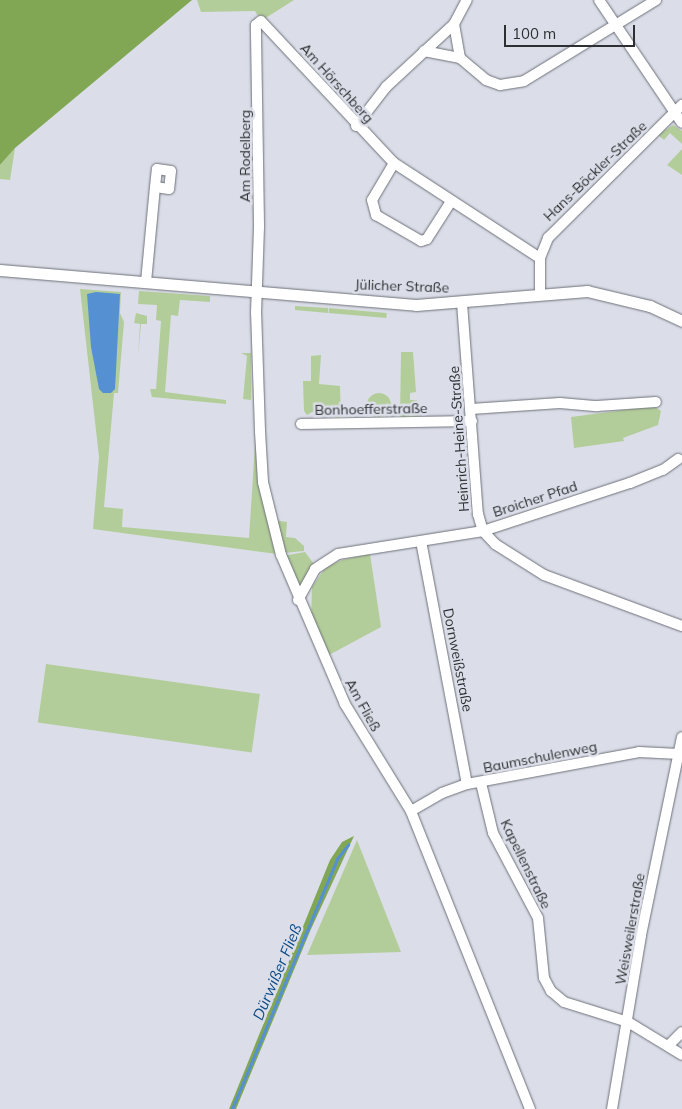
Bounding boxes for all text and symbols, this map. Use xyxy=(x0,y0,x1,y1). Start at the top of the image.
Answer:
scale bar xyxy=(507,15,638,47)
text: 100 m xyxy=(512,24,556,43)
street label: Am Hörschberg xyxy=(297,40,377,126)
street label: Am Rodelberg xyxy=(237,110,253,202)
street label: Hans-Böckler-Straße xyxy=(540,117,650,225)
street label: Jülicher Straße xyxy=(355,276,449,296)
street label: Heinrich-Heine-Straße xyxy=(446,365,472,513)
street label: Bonhoefferstraße xyxy=(314,400,428,418)
street label: Broicher Pfad xyxy=(491,477,579,521)
street label: Dornweißstraße xyxy=(440,607,476,713)
street label: Am Fließ xyxy=(342,676,384,734)
street label: Baumschulenweg xyxy=(482,738,598,776)
street label: Kapellenstraße xyxy=(497,817,555,911)
street label: Weisweilerstraße xyxy=(612,872,648,986)
water label: Dürwißer Fließ xyxy=(249,921,305,1023)

